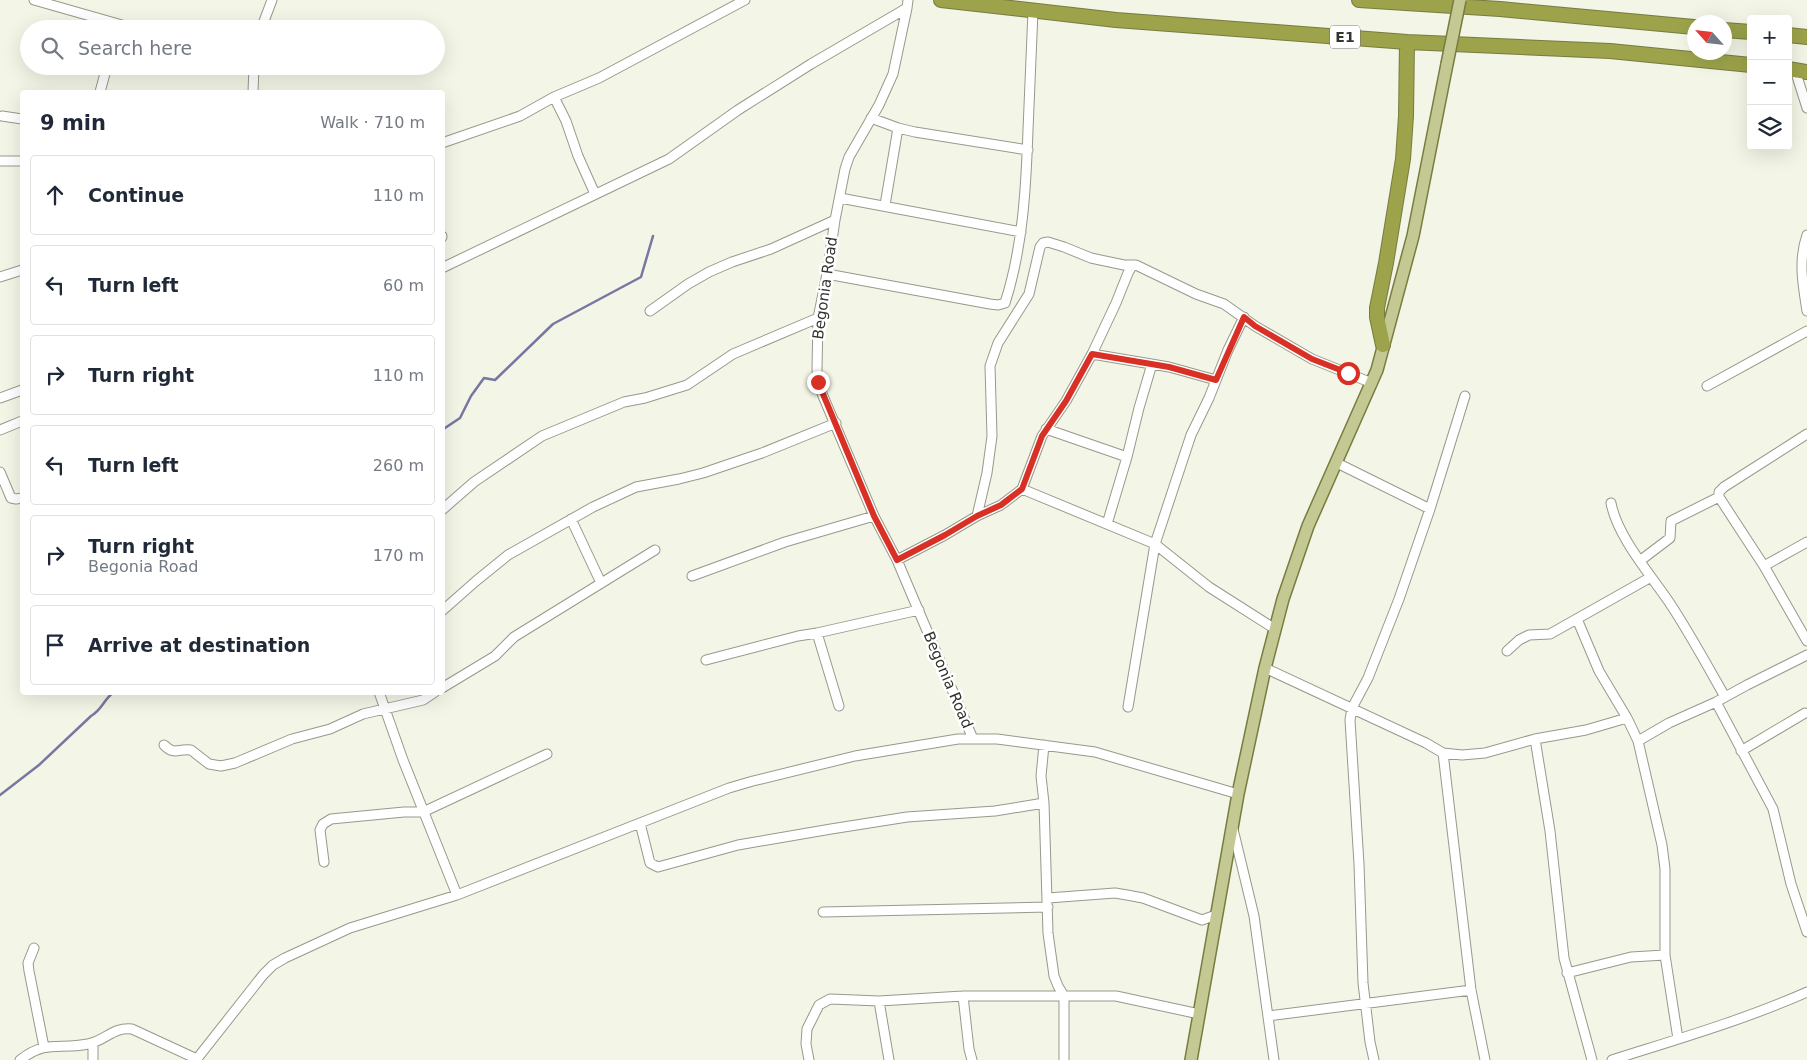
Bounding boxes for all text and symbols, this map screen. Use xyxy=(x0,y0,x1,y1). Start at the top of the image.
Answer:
north arrow xyxy=(1687,15,1732,60)
map controls xyxy=(1747,15,1792,150)
button: + xyxy=(1747,15,1792,60)
search box xyxy=(20,20,445,75)
road number: E1 xyxy=(1330,26,1360,48)
icon: search xyxy=(38,34,66,62)
text: Search here xyxy=(78,37,192,59)
button: − xyxy=(1747,60,1792,105)
button: layers xyxy=(1747,105,1792,150)
text: 9 min xyxy=(40,111,106,135)
text: Walk · 710 m xyxy=(320,113,425,132)
icon: ahead xyxy=(41,181,69,209)
text: Continue xyxy=(88,184,184,206)
text: 110 m xyxy=(373,186,424,205)
street label: Begonia Road xyxy=(809,236,841,340)
icon: left xyxy=(41,271,69,299)
text: Turn left xyxy=(88,274,179,296)
text: 60 m xyxy=(383,276,424,295)
icon: right xyxy=(41,361,69,389)
route start xyxy=(1337,362,1360,385)
text: Turn right xyxy=(88,364,194,386)
text: 110 m xyxy=(373,366,424,385)
route end xyxy=(807,371,830,394)
icon: left xyxy=(41,451,69,479)
text: Turn left xyxy=(88,454,179,476)
text: 260 m xyxy=(373,456,424,475)
text: Turn right xyxy=(88,535,194,557)
icon: right xyxy=(41,541,69,569)
text: 170 m xyxy=(373,546,424,565)
text: Begonia Road xyxy=(88,557,198,576)
street label: Begonia Road xyxy=(919,629,977,731)
icon: arrive xyxy=(41,631,69,659)
text: Arrive at destination xyxy=(88,634,310,656)

